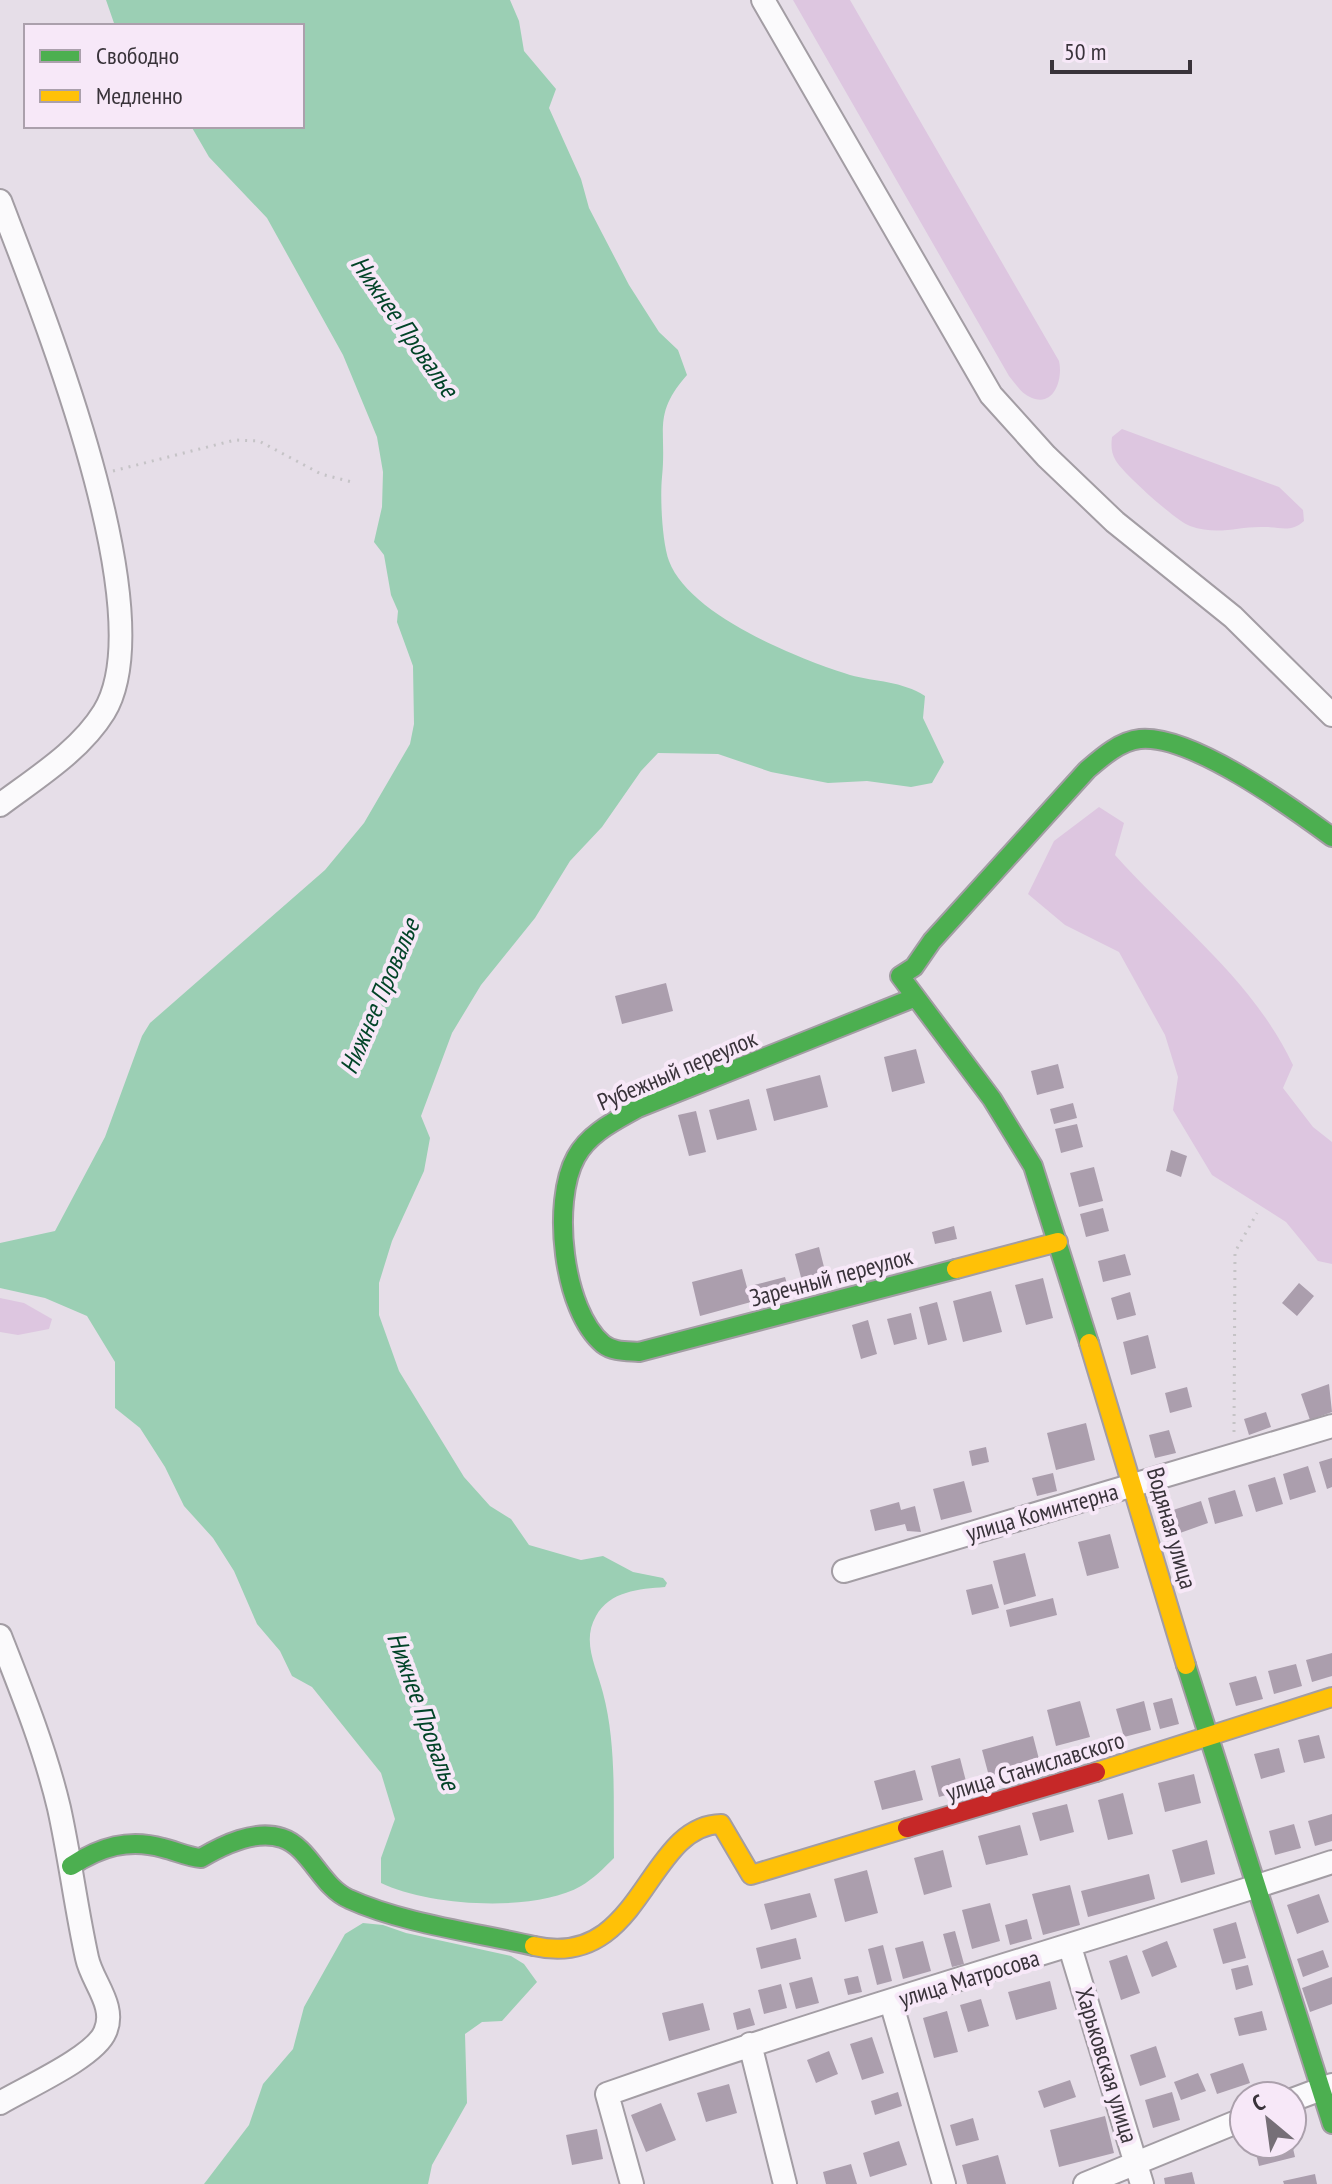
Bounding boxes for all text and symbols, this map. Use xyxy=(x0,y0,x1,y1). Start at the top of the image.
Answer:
legend xyxy=(24,24,304,128)
scale bar xyxy=(1052,24,1190,74)
text: 50 m xyxy=(1064,36,1106,67)
text: Свободно xyxy=(96,40,179,71)
text: Медленно xyxy=(96,80,183,111)
water label: Нижнее Провалье xyxy=(344,249,467,405)
water label: Нижнее Провалье xyxy=(332,911,427,1079)
street label: Рубежный переулок xyxy=(593,1022,762,1118)
street label: Заречный переулок xyxy=(746,1240,916,1314)
street label: Водяная улица xyxy=(1140,1464,1204,1592)
street label: улица Коминтерна xyxy=(962,1476,1122,1548)
water label: Нижнее Провалье xyxy=(380,1628,469,1796)
street label: улица Станиславского xyxy=(942,1724,1128,1808)
street label: улица Матросова xyxy=(895,1942,1043,2014)
street label: Харьковская улица xyxy=(1069,1983,1145,2147)
north arrow xyxy=(1228,2080,1308,2160)
text: С xyxy=(1247,2088,1269,2117)

